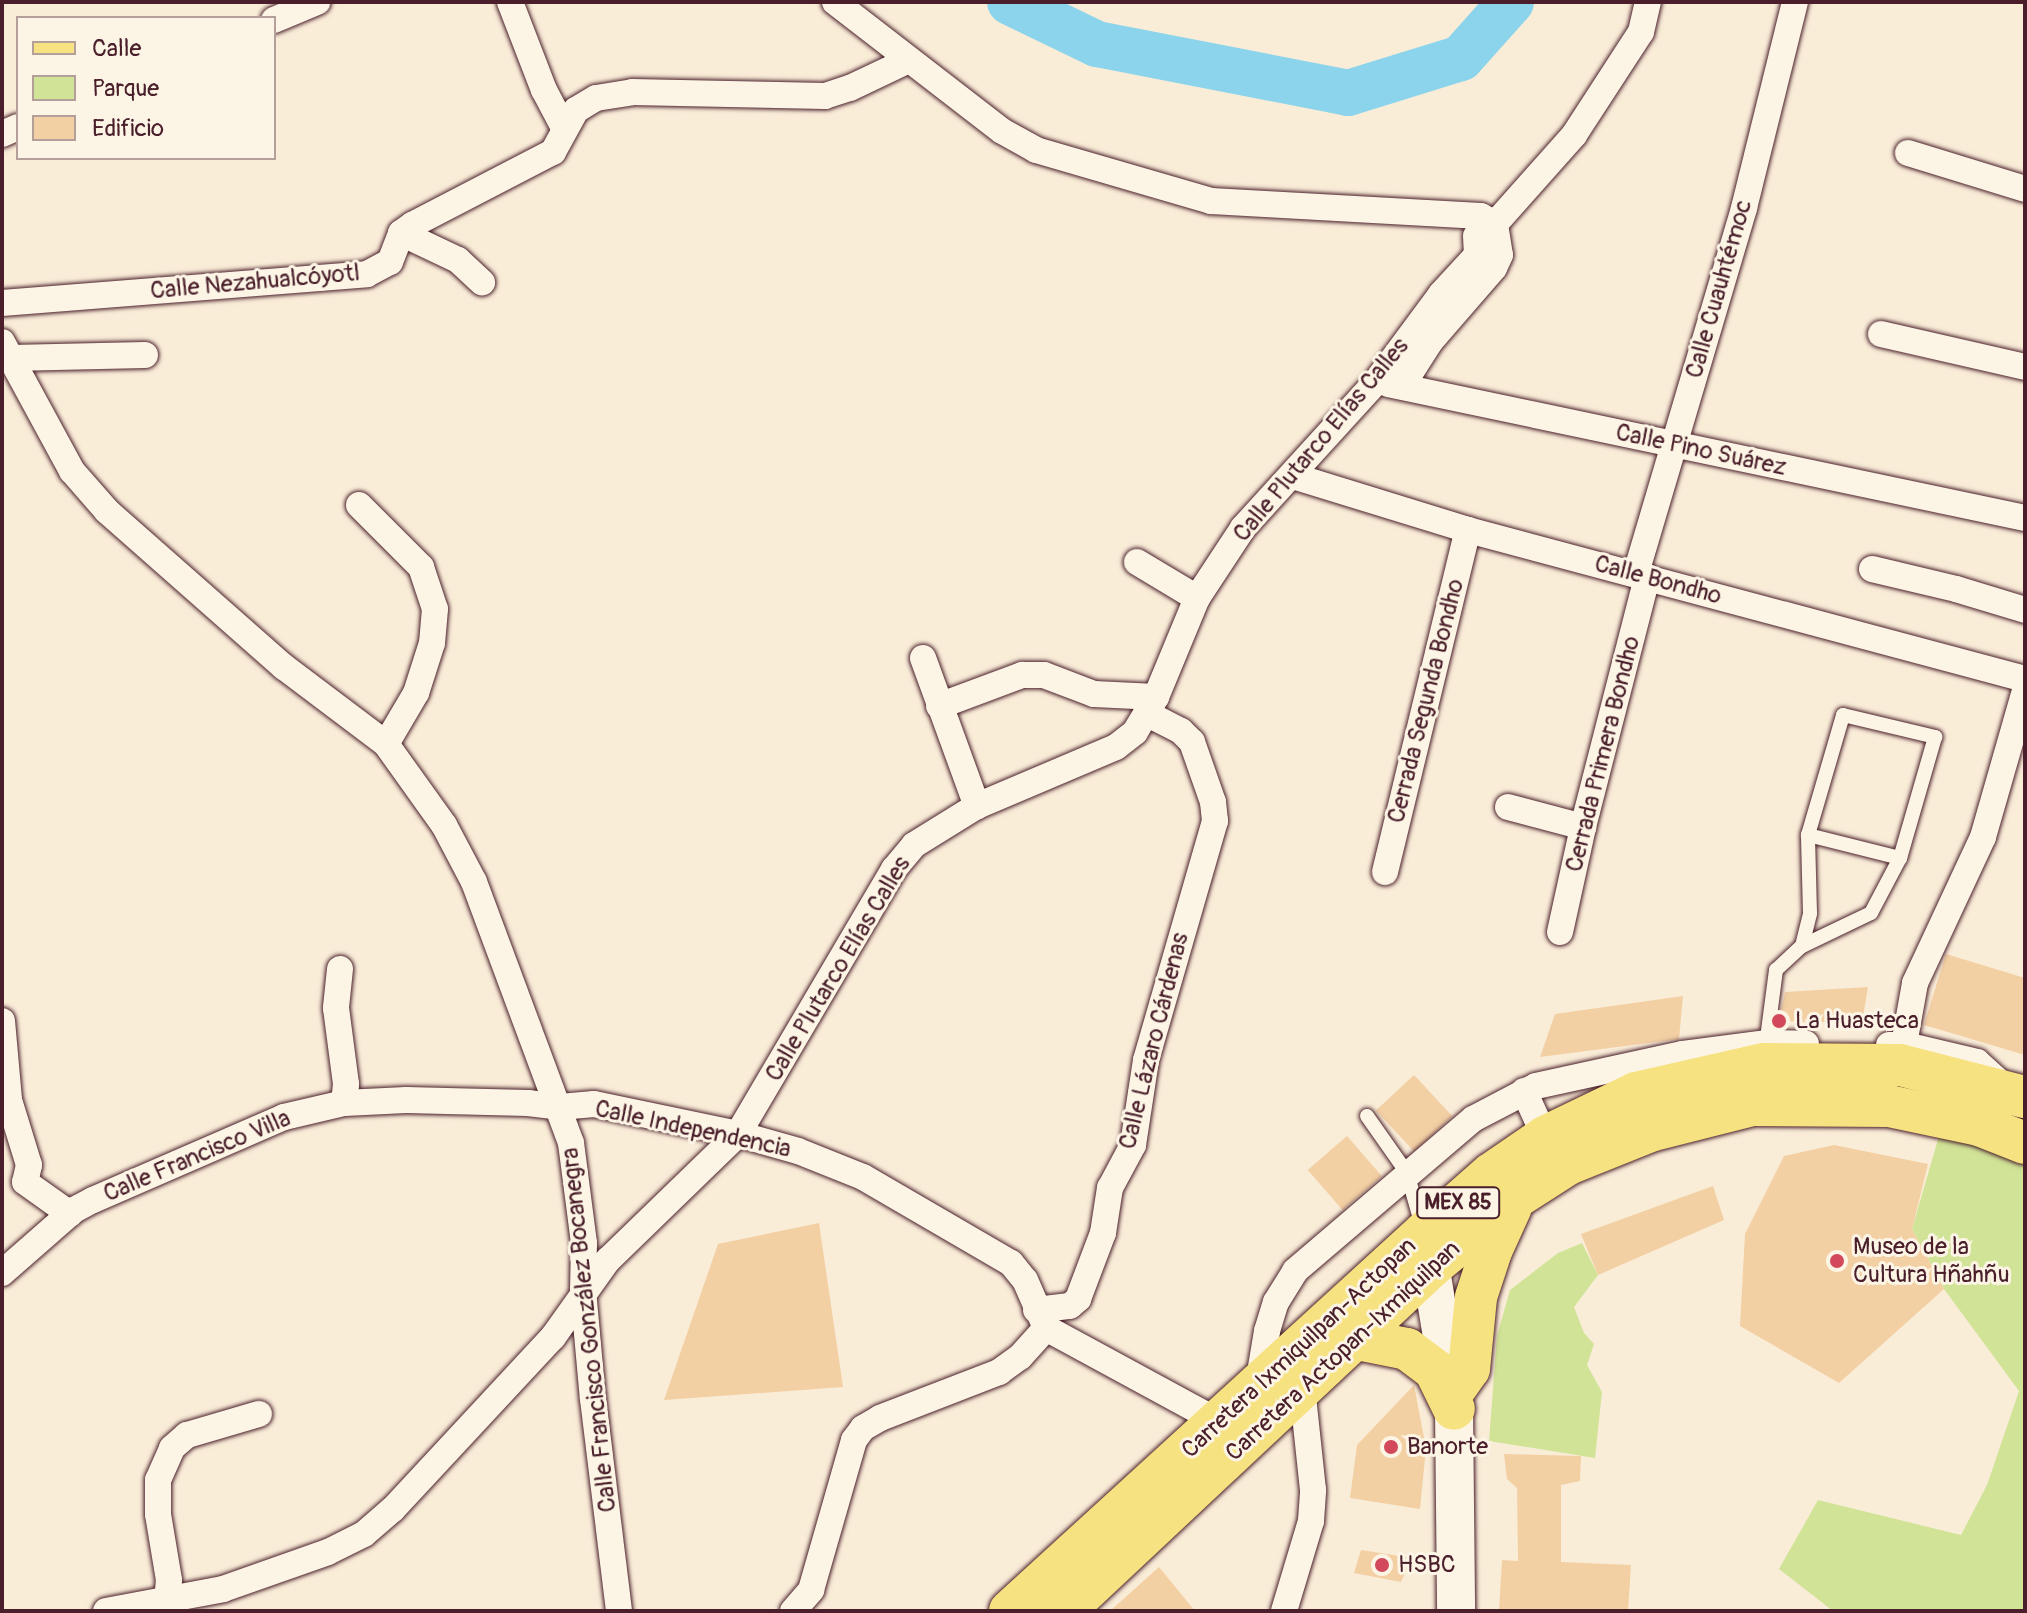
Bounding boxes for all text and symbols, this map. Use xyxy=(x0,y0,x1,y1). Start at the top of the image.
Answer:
legend xyxy=(16,16,276,160)
text: Calle xyxy=(92,34,141,63)
text: Parque xyxy=(92,74,159,103)
text: Edificio xyxy=(92,114,164,143)
street label: Calle Cuauhtémoc xyxy=(1680,197,1758,381)
street label: Calle Nezahualcóyotl xyxy=(149,258,361,306)
street label: Calle Plutarco Elías Calles xyxy=(1227,332,1415,548)
street label: Calle Pino Suárez xyxy=(1613,418,1789,482)
street label: Calle Bondho xyxy=(1591,549,1725,611)
street label: Cerrada Segunda Bondho xyxy=(1382,576,1470,826)
street label: Cerrada Primera Bondho xyxy=(1560,633,1646,875)
street label: Calle Plutarco Elías Calles xyxy=(759,851,917,1087)
street label: Calle Lázaro Cárdenas xyxy=(1113,930,1195,1152)
place label: La Huasteca xyxy=(1795,1007,1919,1035)
marker: La Huasteca xyxy=(1770,1012,1788,1030)
street label: Calle Independencia xyxy=(592,1094,794,1164)
street label: Calle Francisco Villa xyxy=(99,1104,295,1208)
street label: Calle Francisco González Bocanegra xyxy=(556,1146,622,1514)
road number: MEX 85 xyxy=(1416,1185,1500,1221)
street label: Carretera Ixmiquilpan-Actopan xyxy=(1176,1232,1422,1464)
place label: Museo de la Cultura Hñahñu xyxy=(1853,1233,2010,1289)
street label: Carretera Actopan-Ixmiquilpan xyxy=(1220,1235,1466,1467)
marker: Museo de la Cultura Hñahñu xyxy=(1828,1252,1846,1270)
place label: Banorte xyxy=(1407,1433,1488,1461)
marker: Banorte xyxy=(1382,1438,1400,1456)
place label: HSBC xyxy=(1398,1551,1456,1579)
marker: HSBC xyxy=(1373,1556,1391,1574)

